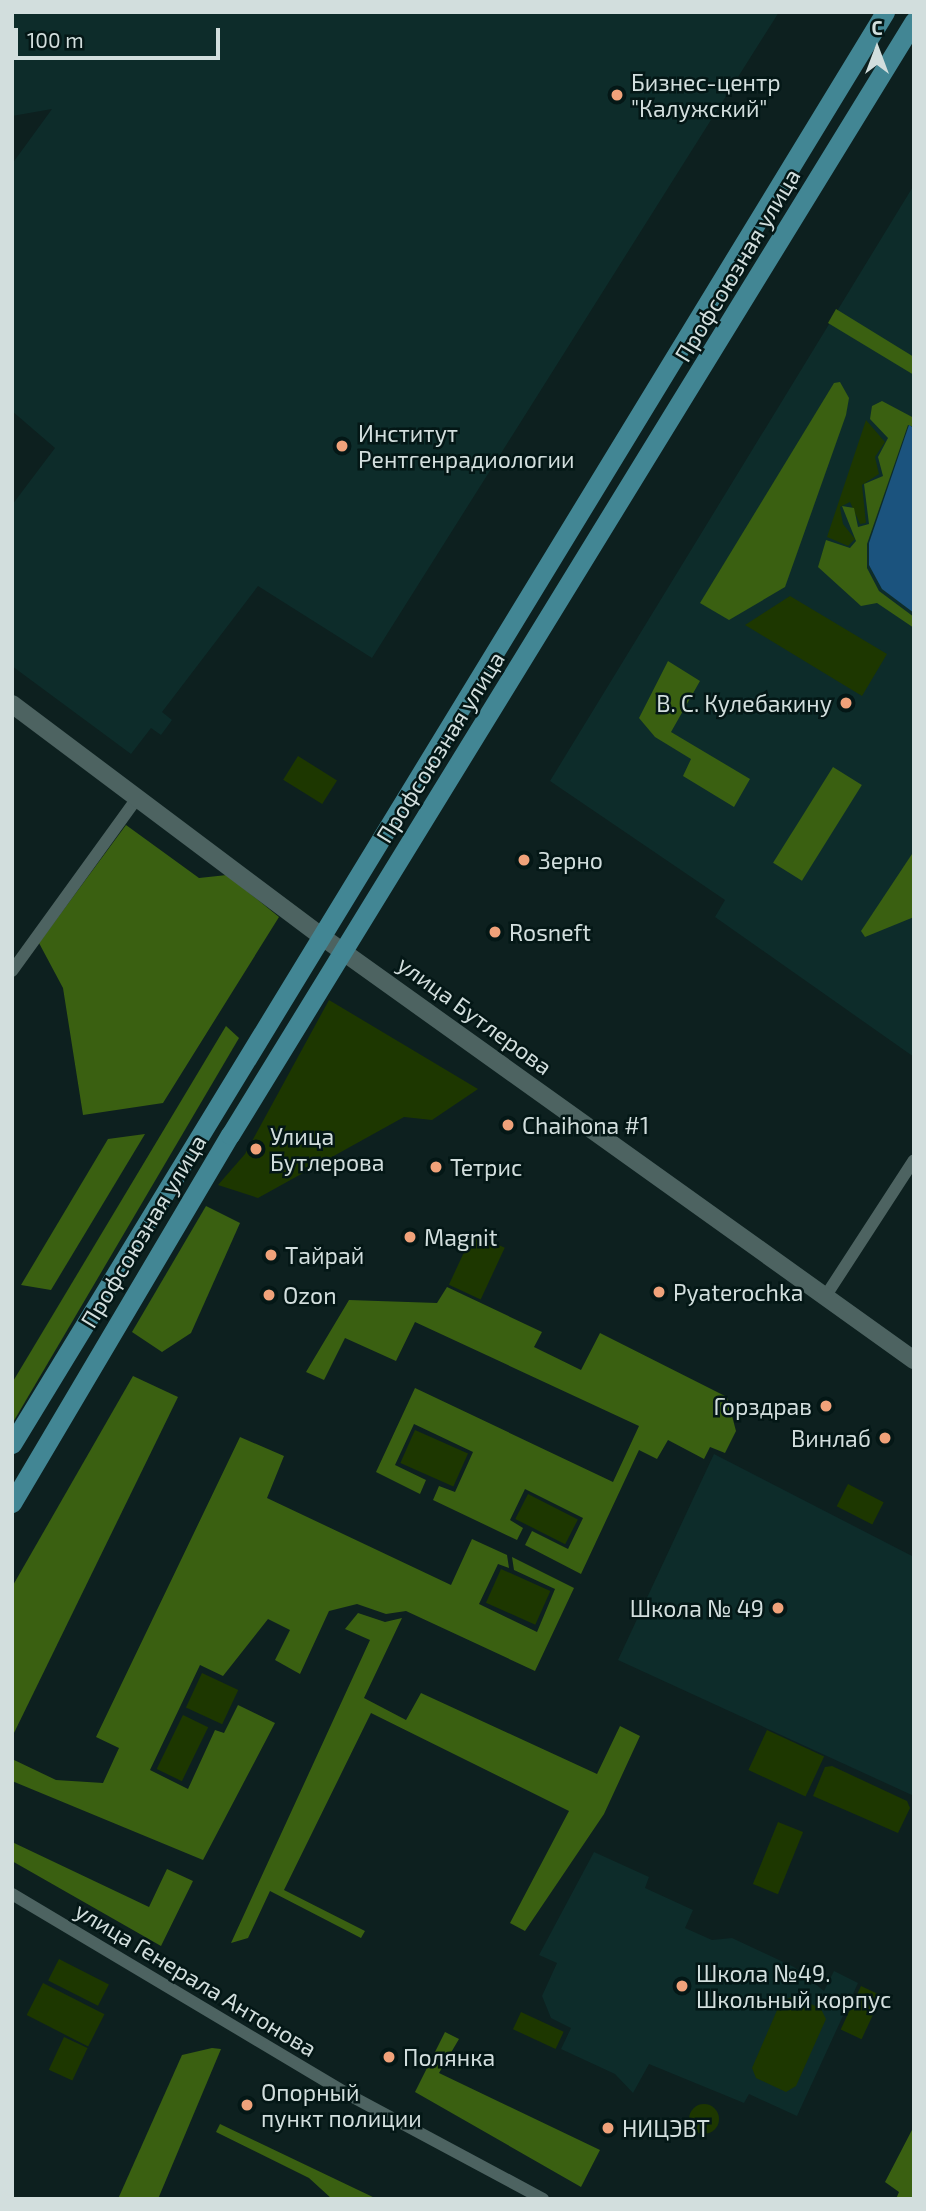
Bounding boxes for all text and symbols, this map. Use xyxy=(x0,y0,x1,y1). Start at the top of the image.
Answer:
scale bar xyxy=(18,14,224,58)
north arrow xyxy=(842,14,912,84)
text: С xyxy=(871,16,883,39)
text: 100 m xyxy=(27,27,84,52)
place label: Бизнес-центр "Калужский" xyxy=(631,68,781,122)
marker: Бизнес-центр "Калужский" xyxy=(609,87,625,103)
street label: Профсоюзная улица xyxy=(668,163,806,367)
place label: Институт Рентгенрадиологии xyxy=(358,419,574,473)
marker: Институт Рентгенрадиологии xyxy=(332,436,352,456)
street label: Профсоюзная улица xyxy=(370,646,510,848)
place label: В. С. Кулебакину xyxy=(656,689,832,717)
marker: В. С. Кулебакину xyxy=(838,695,854,711)
place label: Зерно xyxy=(538,846,603,874)
marker: Зерно xyxy=(516,852,532,868)
place label: Rosneft xyxy=(509,918,591,946)
marker: Rosneft xyxy=(487,924,503,940)
street label: улица Бутлерова xyxy=(393,950,557,1080)
place label: Chaihona #1 xyxy=(522,1111,649,1139)
marker: Chaihona #1 xyxy=(500,1117,516,1133)
place label: Улица Бутлерова xyxy=(270,1122,384,1176)
street label: Профсоюзная улица xyxy=(74,1129,212,1333)
marker: Улица Бутлерова xyxy=(248,1141,264,1157)
place label: Тетрис xyxy=(450,1153,522,1181)
marker: Тетрис xyxy=(428,1159,444,1175)
place label: Magnit xyxy=(424,1223,497,1251)
marker: Magnit xyxy=(402,1229,418,1245)
place label: Тайрай xyxy=(285,1241,364,1269)
marker: Тайрай xyxy=(263,1247,279,1263)
place label: Pyaterochka xyxy=(673,1278,803,1306)
place label: Ozon xyxy=(283,1281,336,1309)
marker: Pyaterochka xyxy=(651,1284,667,1300)
marker: Ozon xyxy=(261,1287,277,1303)
place label: Горздрав xyxy=(714,1392,812,1420)
marker: Горздрав xyxy=(818,1398,834,1414)
place label: Винлаб xyxy=(791,1424,871,1452)
marker: Винлаб xyxy=(877,1430,893,1446)
place label: Школа № 49 xyxy=(630,1594,764,1622)
marker: Школа № 49 xyxy=(770,1600,786,1616)
street label: улица Генерала Антонова xyxy=(70,1896,322,2062)
place label: Школа №49. Школьный корпус xyxy=(696,1959,891,2013)
marker: Школа №49. Школьный корпус xyxy=(674,1978,690,1994)
place label: Полянка xyxy=(403,2043,495,2071)
marker: Полянка xyxy=(381,2049,397,2065)
place label: Опорный пункт полиции xyxy=(261,2078,422,2132)
marker: Опорный пункт полиции xyxy=(239,2097,255,2113)
place label: НИЦЭВТ xyxy=(622,2114,710,2142)
marker: НИЦЭВТ xyxy=(600,2120,616,2136)

